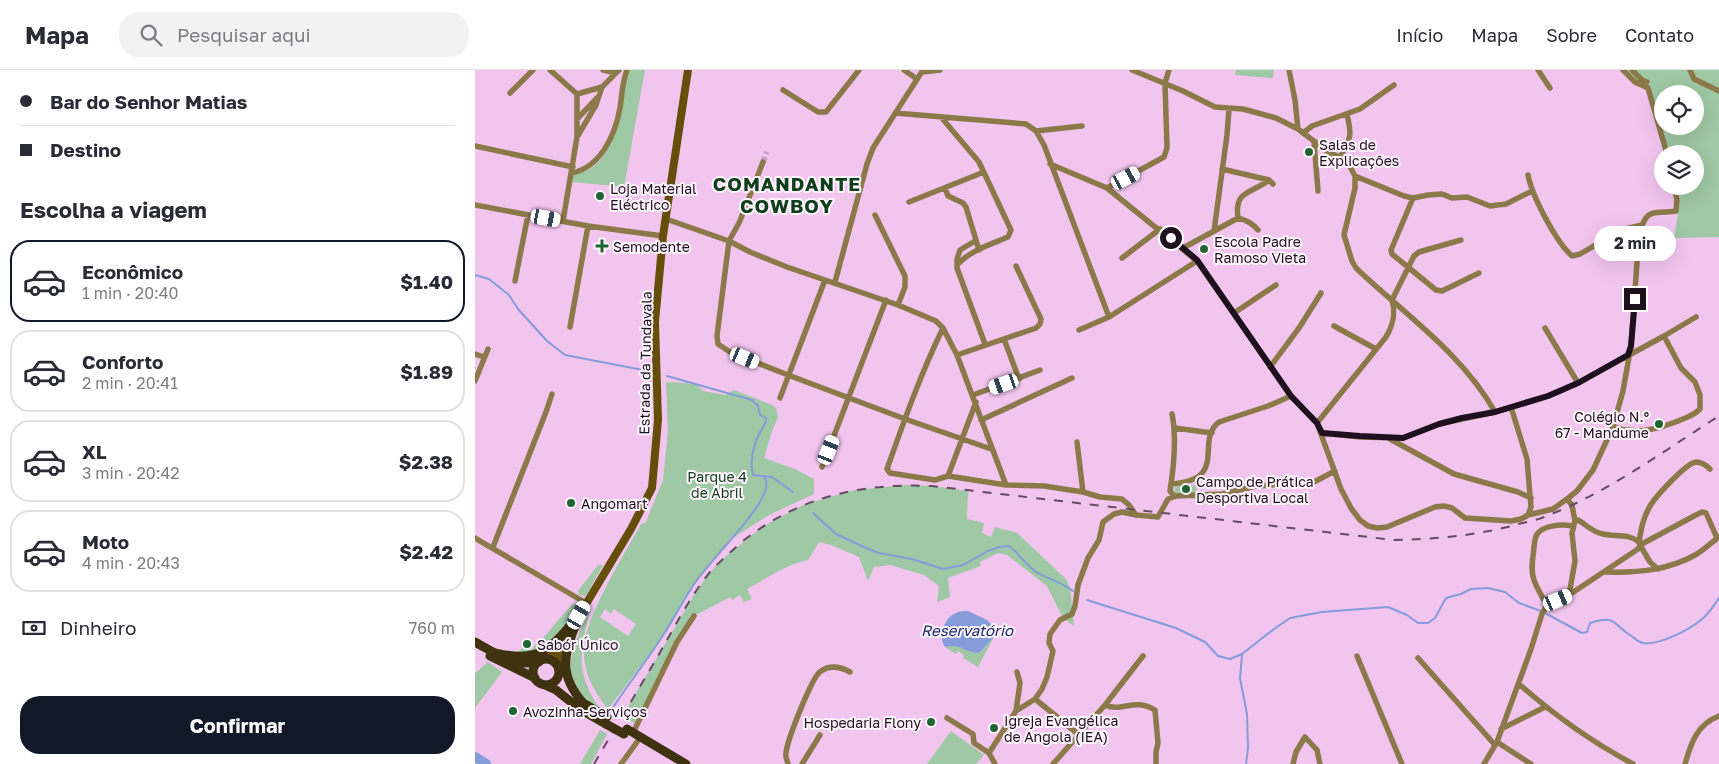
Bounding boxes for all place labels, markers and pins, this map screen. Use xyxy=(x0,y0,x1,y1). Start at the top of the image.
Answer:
place label: Salas de Explicações xyxy=(1319,136,1399,169)
marker: Salas de Explicações xyxy=(1303,146,1315,158)
place label: Loja Material Eléctrico xyxy=(610,180,697,213)
marker: Loja Material Eléctrico xyxy=(594,190,606,202)
place label: Escola Padre Ramoso Vieta xyxy=(1214,233,1306,266)
place label: Semodente xyxy=(613,238,690,255)
marker: Semodente xyxy=(595,239,609,253)
marker: Escola Padre Ramoso Vieta xyxy=(1198,243,1210,255)
place label: Colégio N.º 67 - Mandume xyxy=(1555,408,1649,441)
marker: Colégio N.º 67 - Mandume xyxy=(1653,418,1665,430)
place label: Campo de Prática Desportiva Local xyxy=(1196,473,1314,506)
marker: Campo de Prática Desportiva Local xyxy=(1180,483,1192,495)
place label: Angomart xyxy=(581,495,648,512)
marker: Angomart xyxy=(565,497,577,509)
place label: Sabór Único xyxy=(537,636,618,653)
marker: Sabór Único xyxy=(521,638,533,650)
place label: Avozinha-Serviços xyxy=(523,703,647,720)
marker: Avozinha-Serviços xyxy=(507,705,519,717)
place label: Igreja Evangélica de Angola (IEA) xyxy=(1004,712,1118,745)
place label: Hospedaria Flony xyxy=(803,714,921,731)
marker: Hospedaria Flony xyxy=(925,716,937,728)
marker: Igreja Evangélica de Angola (IEA) xyxy=(988,722,1000,734)

